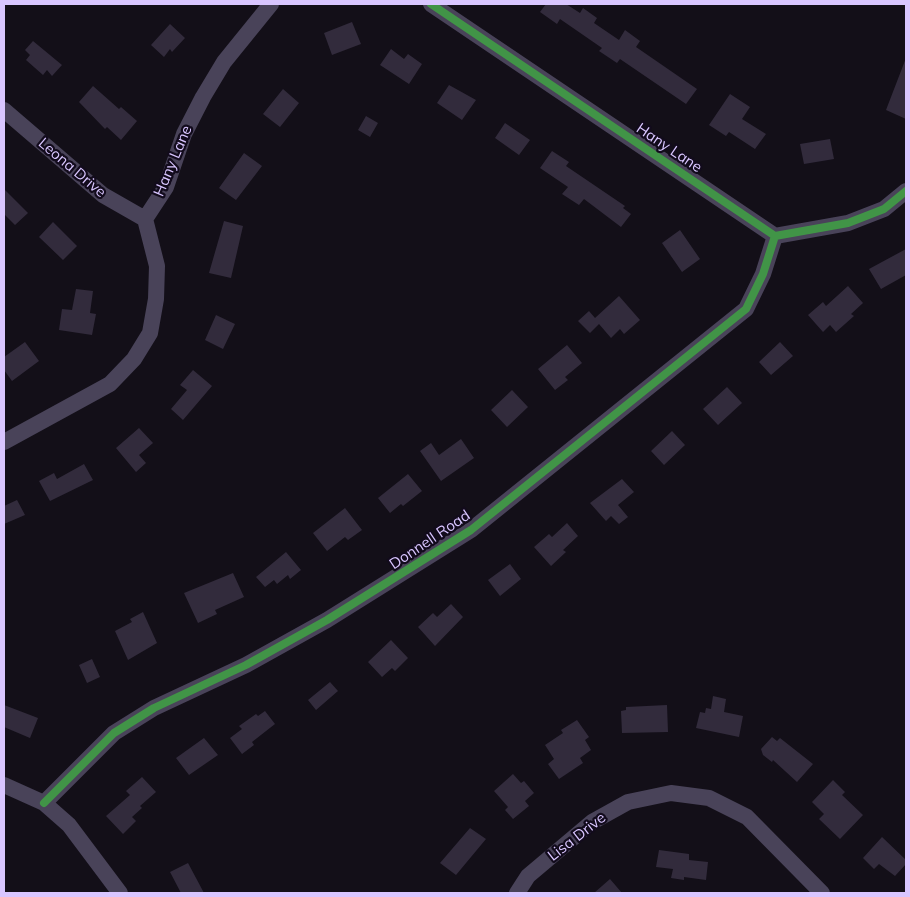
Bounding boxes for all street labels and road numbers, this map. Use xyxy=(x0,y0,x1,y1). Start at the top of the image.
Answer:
street label: Hany Lane xyxy=(633,120,705,176)
street label: Hany Lane xyxy=(150,123,196,199)
street label: Leona Drive xyxy=(35,135,109,201)
street label: Donnell Road xyxy=(386,506,474,574)
street label: Lisa Drive xyxy=(545,809,609,865)

